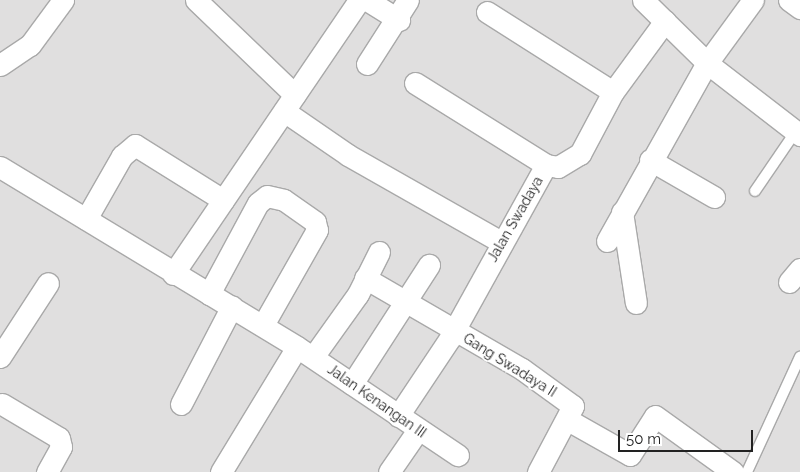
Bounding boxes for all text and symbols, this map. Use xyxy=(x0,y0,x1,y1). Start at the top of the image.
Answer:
street label: Jalan Swadaya xyxy=(484,173,546,265)
street label: Gang Swadaya II xyxy=(460,330,560,400)
street label: Jalan Kenangan III xyxy=(324,361,430,441)
scale bar xyxy=(620,420,755,452)
text: 50 m xyxy=(626,430,661,448)

